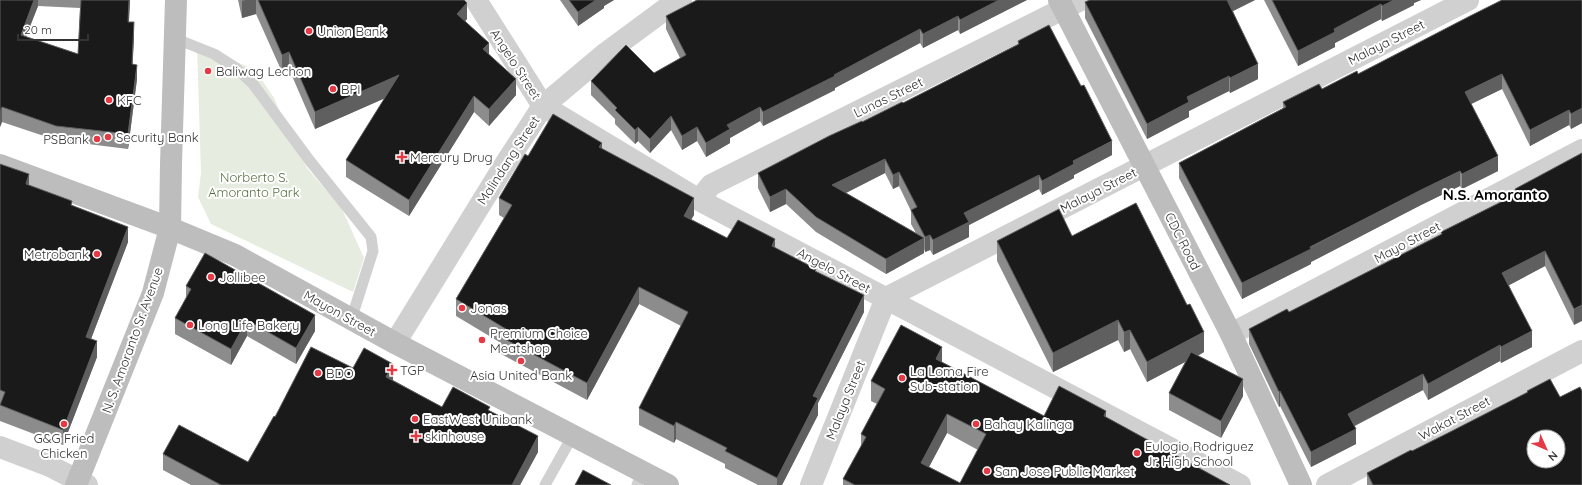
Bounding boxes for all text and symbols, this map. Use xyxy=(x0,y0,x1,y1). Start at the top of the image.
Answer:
scale bar xyxy=(18,16,88,42)
street label: Malaya Street xyxy=(1345,16,1427,68)
text: 20 m xyxy=(24,22,52,37)
place label: Union Bank xyxy=(317,23,386,39)
marker: Union Bank xyxy=(304,26,314,36)
street label: Angelo Street xyxy=(487,26,545,102)
place label: Baliwag Lechon xyxy=(216,63,311,79)
marker: Baliwag Lechon xyxy=(203,66,213,76)
street label: Lunas Street xyxy=(851,73,925,121)
place label: BPI xyxy=(341,81,360,97)
marker: BPI xyxy=(328,84,338,94)
place label: KFC xyxy=(117,92,142,108)
marker: KFC xyxy=(104,95,114,105)
street label: Malindang Street xyxy=(473,113,543,207)
place label: Security Bank xyxy=(116,129,199,145)
place label: PSBank xyxy=(43,131,89,147)
marker: Security Bank xyxy=(103,132,113,142)
marker: PSBank xyxy=(92,134,102,144)
place label: Mercury Drug xyxy=(410,149,493,165)
marker: Mercury Drug xyxy=(397,152,407,162)
street label: Malaya Street xyxy=(1057,164,1139,216)
park label: Norberto S. Amoranto Park xyxy=(208,169,300,200)
district label: N.S. Amoranto xyxy=(1443,185,1547,204)
street label: CDC Road xyxy=(1162,210,1204,272)
street label: Mayo Street xyxy=(1371,218,1443,266)
street label: Angelo Street xyxy=(795,244,873,296)
place label: Metrobank xyxy=(24,246,89,262)
marker: Metrobank xyxy=(92,249,102,259)
street label: N. S. Amoranto Sr. Avenue xyxy=(98,265,166,415)
place label: Jollibee xyxy=(219,269,266,285)
marker: Jollibee xyxy=(206,272,216,282)
street label: Mayon Street xyxy=(301,287,379,339)
place label: Jonas xyxy=(470,300,507,316)
marker: Jonas xyxy=(457,303,467,313)
place label: Long Life Bakery xyxy=(198,317,299,333)
marker: Long Life Bakery xyxy=(185,320,195,330)
place label: Premium Choice Meatshop xyxy=(490,325,588,356)
marker: Premium Choice Meatshop xyxy=(477,335,487,345)
marker: Asia United Bank xyxy=(516,356,526,366)
street label: Malaya Street xyxy=(822,358,868,442)
place label: TGP xyxy=(400,362,425,378)
place label: La Loma Fire Sub-station xyxy=(910,363,989,394)
place label: BDO xyxy=(326,365,354,381)
marker: TGP xyxy=(387,365,397,375)
place label: Asia United Bank xyxy=(470,367,572,383)
marker: BDO xyxy=(313,368,323,378)
marker: La Loma Fire Sub-station xyxy=(897,373,907,383)
street label: Wakat Street xyxy=(1416,392,1492,444)
place label: EastWest Unibank xyxy=(423,411,532,427)
marker: EastWest Unibank xyxy=(410,414,420,424)
place label: Bahay Kalinga xyxy=(984,416,1072,432)
marker: G&G Fried Chicken xyxy=(59,419,69,429)
marker: Bahay Kalinga xyxy=(971,419,981,429)
place label: skinhouse xyxy=(425,428,484,444)
north arrow xyxy=(1526,429,1566,469)
place label: G&G Fried Chicken xyxy=(34,430,94,461)
marker: skinhouse xyxy=(410,430,422,442)
place label: Eulogio Rodriguez Jr. High School xyxy=(1145,438,1254,469)
marker: Eulogio Rodriguez Jr. High School xyxy=(1132,448,1142,458)
text: N xyxy=(1545,448,1561,464)
place label: San Jose Public Market xyxy=(995,463,1135,479)
marker: San Jose Public Market xyxy=(982,466,992,476)

